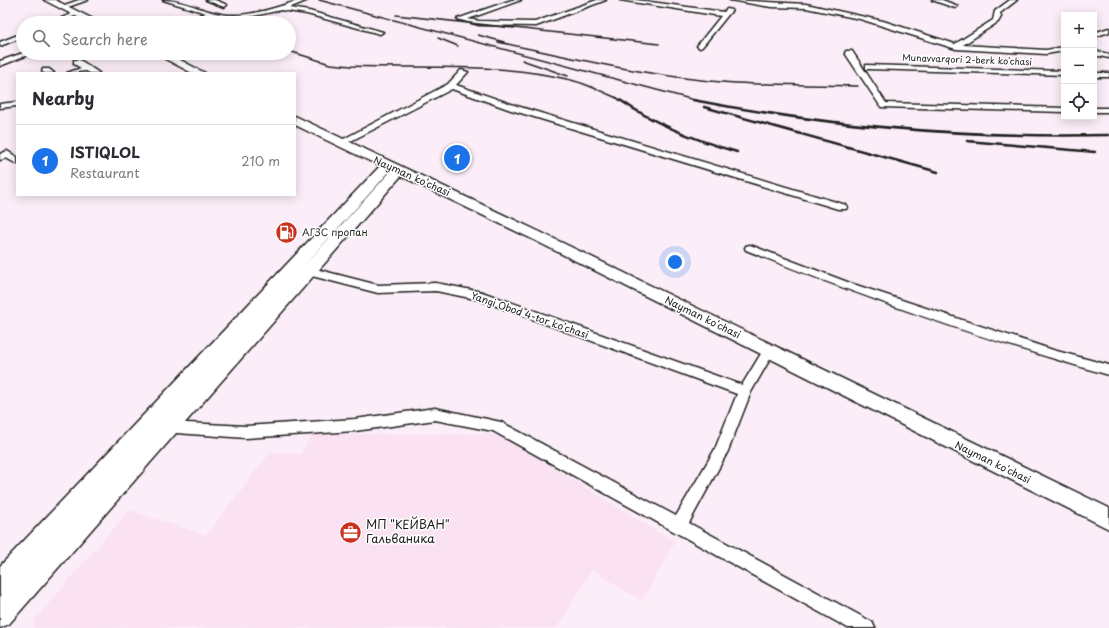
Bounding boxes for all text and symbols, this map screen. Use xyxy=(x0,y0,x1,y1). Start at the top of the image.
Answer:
map controls xyxy=(1061,12,1097,120)
button: + xyxy=(1061,12,1097,48)
search box xyxy=(16,16,296,60)
icon: search xyxy=(30,27,52,49)
text: Search here xyxy=(62,27,148,50)
button: − xyxy=(1061,48,1097,84)
street label: Munavvarqori 2-berk koʻchasi xyxy=(902,50,1033,68)
button: locate xyxy=(1061,84,1097,120)
text: Nearby xyxy=(32,85,94,111)
text: ISTIQLOL xyxy=(70,140,140,163)
pin: 1 xyxy=(444,143,470,173)
text: 1 xyxy=(42,151,48,170)
text: 210 m xyxy=(241,151,280,170)
street label: Nayman koʻchasi xyxy=(371,152,453,200)
text: Restaurant xyxy=(70,163,140,182)
fuel station icon: АГЗС пропан xyxy=(273,219,299,245)
place label: АГЗС пропан xyxy=(302,224,368,239)
your location xyxy=(665,252,685,272)
street label: Yangi Obod 4-tor koʻchasi xyxy=(469,287,591,342)
street label: Nayman koʻchasi xyxy=(662,292,744,342)
street label: Nayman koʻchasi xyxy=(952,437,1034,487)
place label: МП "КЕЙВАН" Гальваника xyxy=(366,515,450,547)
office icon: МП "КЕЙВАН" Гальваника xyxy=(338,519,364,545)

